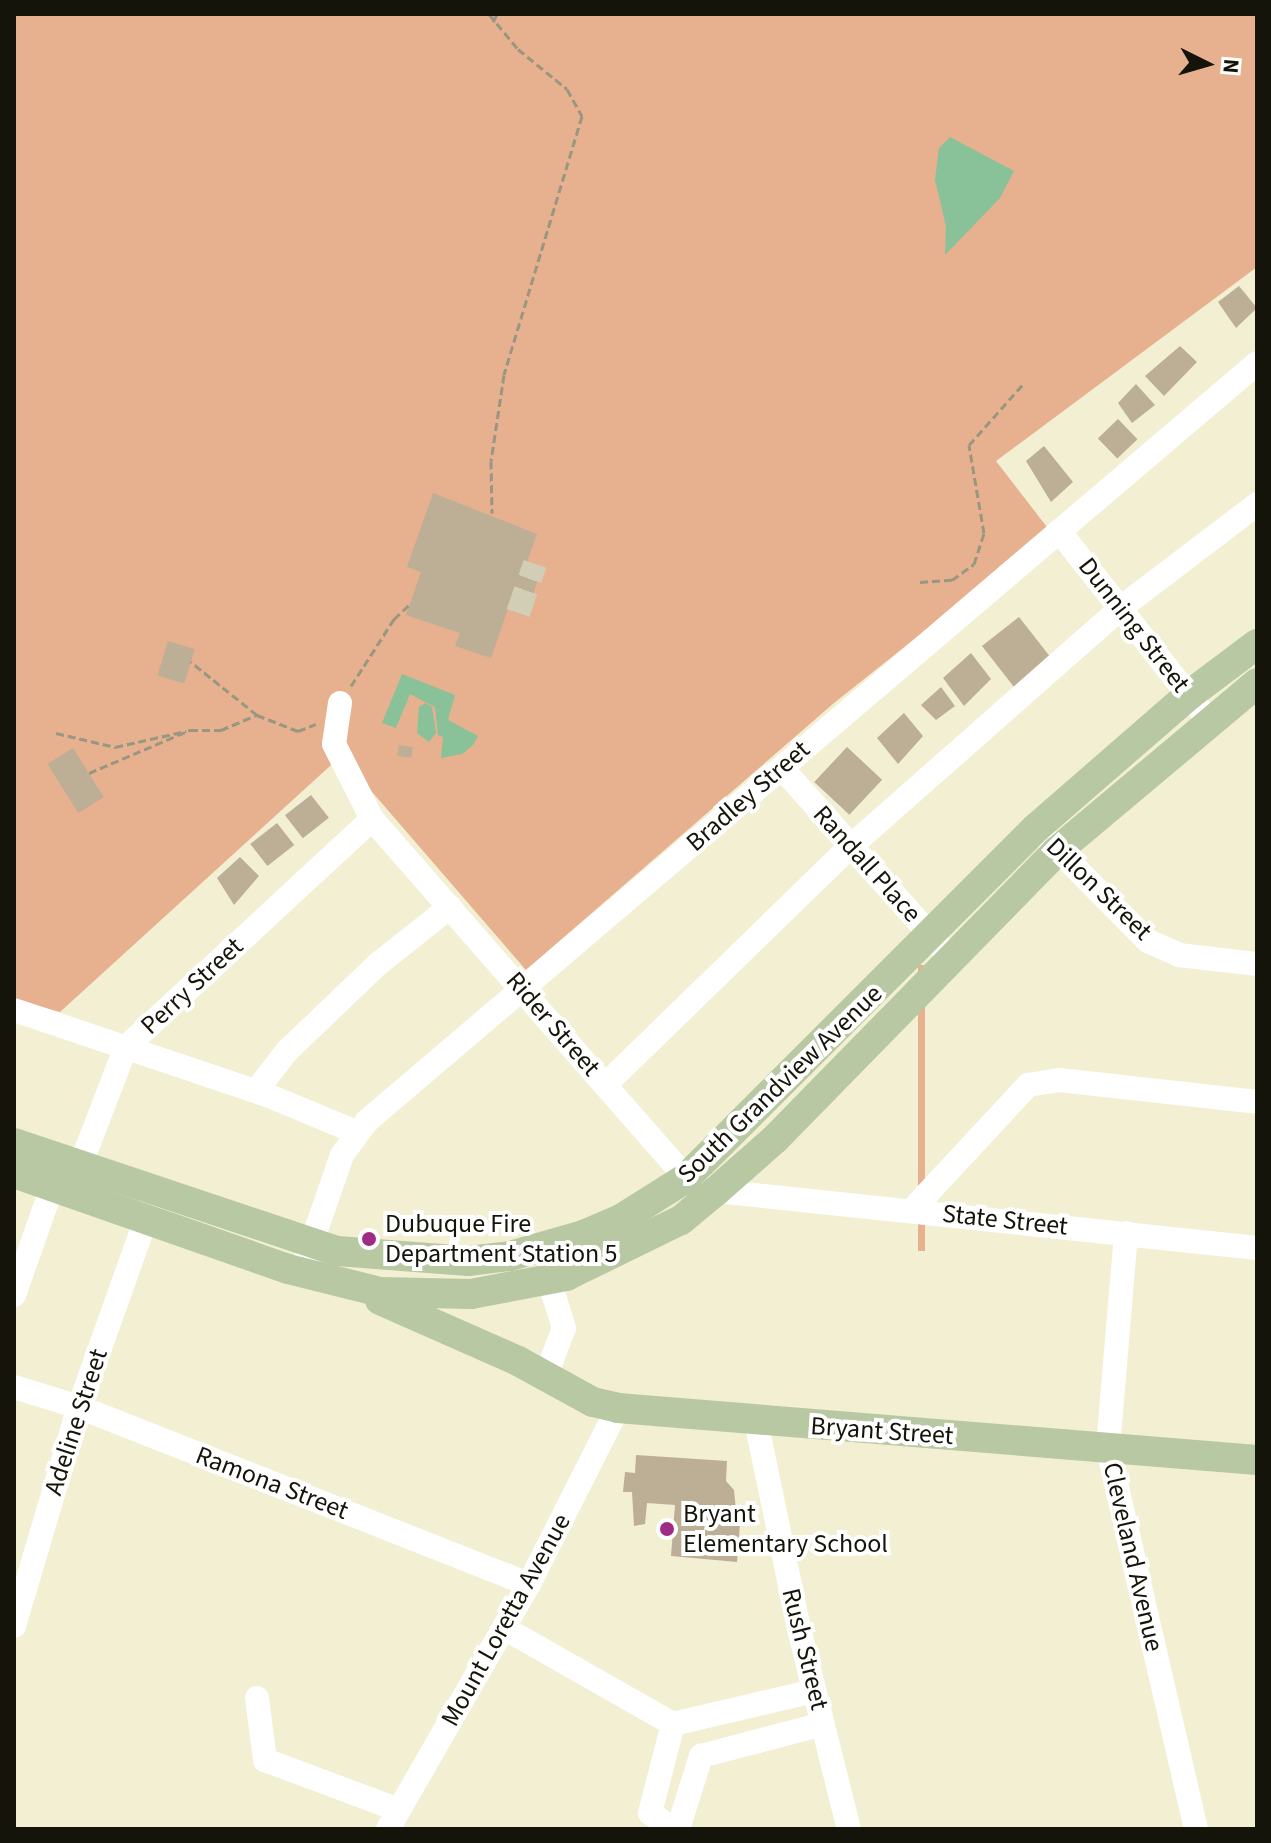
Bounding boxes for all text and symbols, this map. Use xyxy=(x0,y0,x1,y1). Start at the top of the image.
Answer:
north arrow xyxy=(1167,24,1247,104)
text: N xyxy=(1214,57,1247,75)
street label: Dunning Street xyxy=(1072,551,1196,699)
street label: Bradley Street xyxy=(680,734,816,858)
street label: Randall Place xyxy=(806,799,928,929)
street label: Dillon Street xyxy=(1040,831,1158,947)
street label: Perry Street xyxy=(134,931,250,1041)
street label: Rider Street xyxy=(499,966,607,1082)
street label: South Grandview Avenue xyxy=(671,978,889,1190)
street label: State Street xyxy=(941,1198,1069,1242)
place label: Dubuque Fire Department Station 5 xyxy=(385,1208,617,1270)
marker: Dubuque Fire Department Station 5 xyxy=(360,1230,378,1248)
street label: Adeline Street xyxy=(38,1345,114,1499)
street label: Bryant Street xyxy=(810,1410,954,1452)
street label: Ramona Street xyxy=(191,1440,353,1526)
street label: Cleveland Avenue xyxy=(1096,1459,1170,1655)
place label: Bryant Elementary School xyxy=(683,1498,888,1560)
street label: Mount Loretta Avenue xyxy=(435,1508,577,1732)
marker: Bryant Elementary School xyxy=(658,1520,676,1538)
street label: Rush Street xyxy=(775,1585,835,1713)

